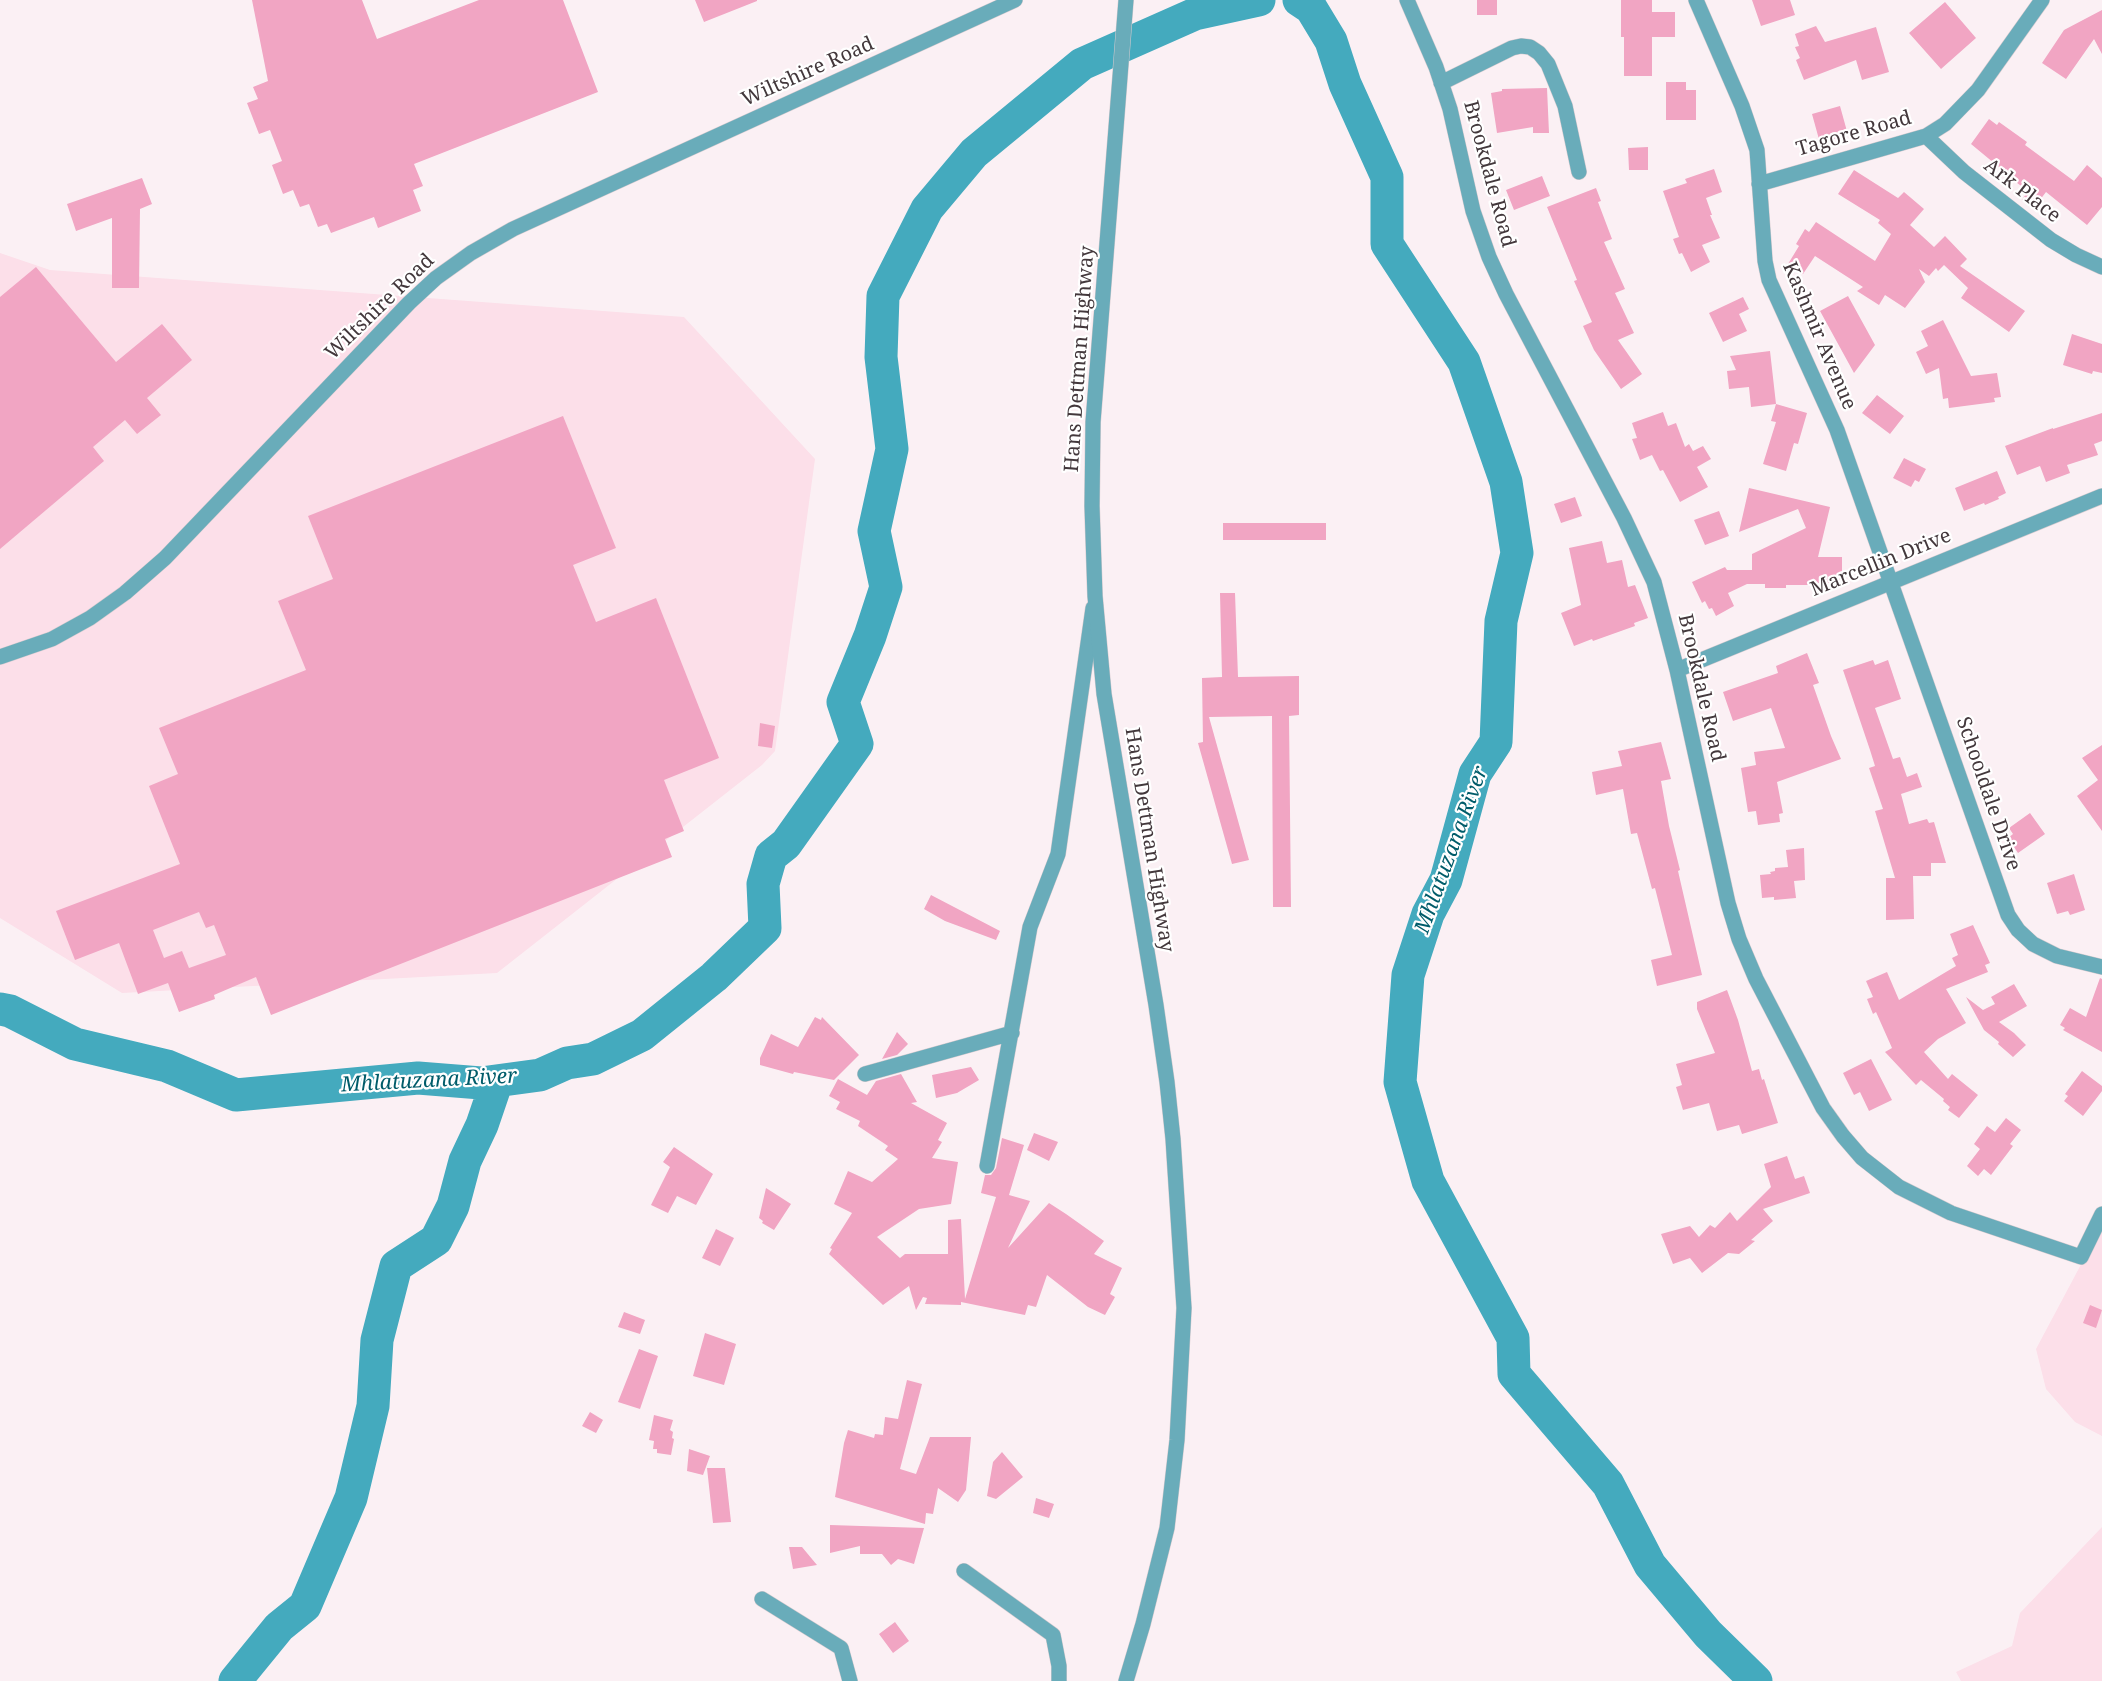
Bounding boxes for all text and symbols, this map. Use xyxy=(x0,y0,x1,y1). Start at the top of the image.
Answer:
street label: Wiltshire Road xyxy=(738,32,878,112)
street label: Brookdale Road xyxy=(1458,98,1520,250)
street label: Tagore Road xyxy=(1794,106,1914,162)
street label: Ark Place xyxy=(1979,154,2065,228)
street label: Hans Dettman Highway xyxy=(1060,245,1100,473)
street label: Wiltshire Road xyxy=(321,249,439,365)
street label: Kashmir Avenue xyxy=(1777,258,1861,414)
street label: Marcellin Drive xyxy=(1807,524,1955,602)
street label: Brookdale Road xyxy=(1672,612,1730,764)
street label: Schooldale Drive xyxy=(1950,714,2026,874)
street label: Hans Dettman Highway xyxy=(1119,726,1179,954)
water label: Mhlatuzana River xyxy=(1410,763,1494,937)
water label: Mhlatuzana River xyxy=(340,1064,518,1098)

